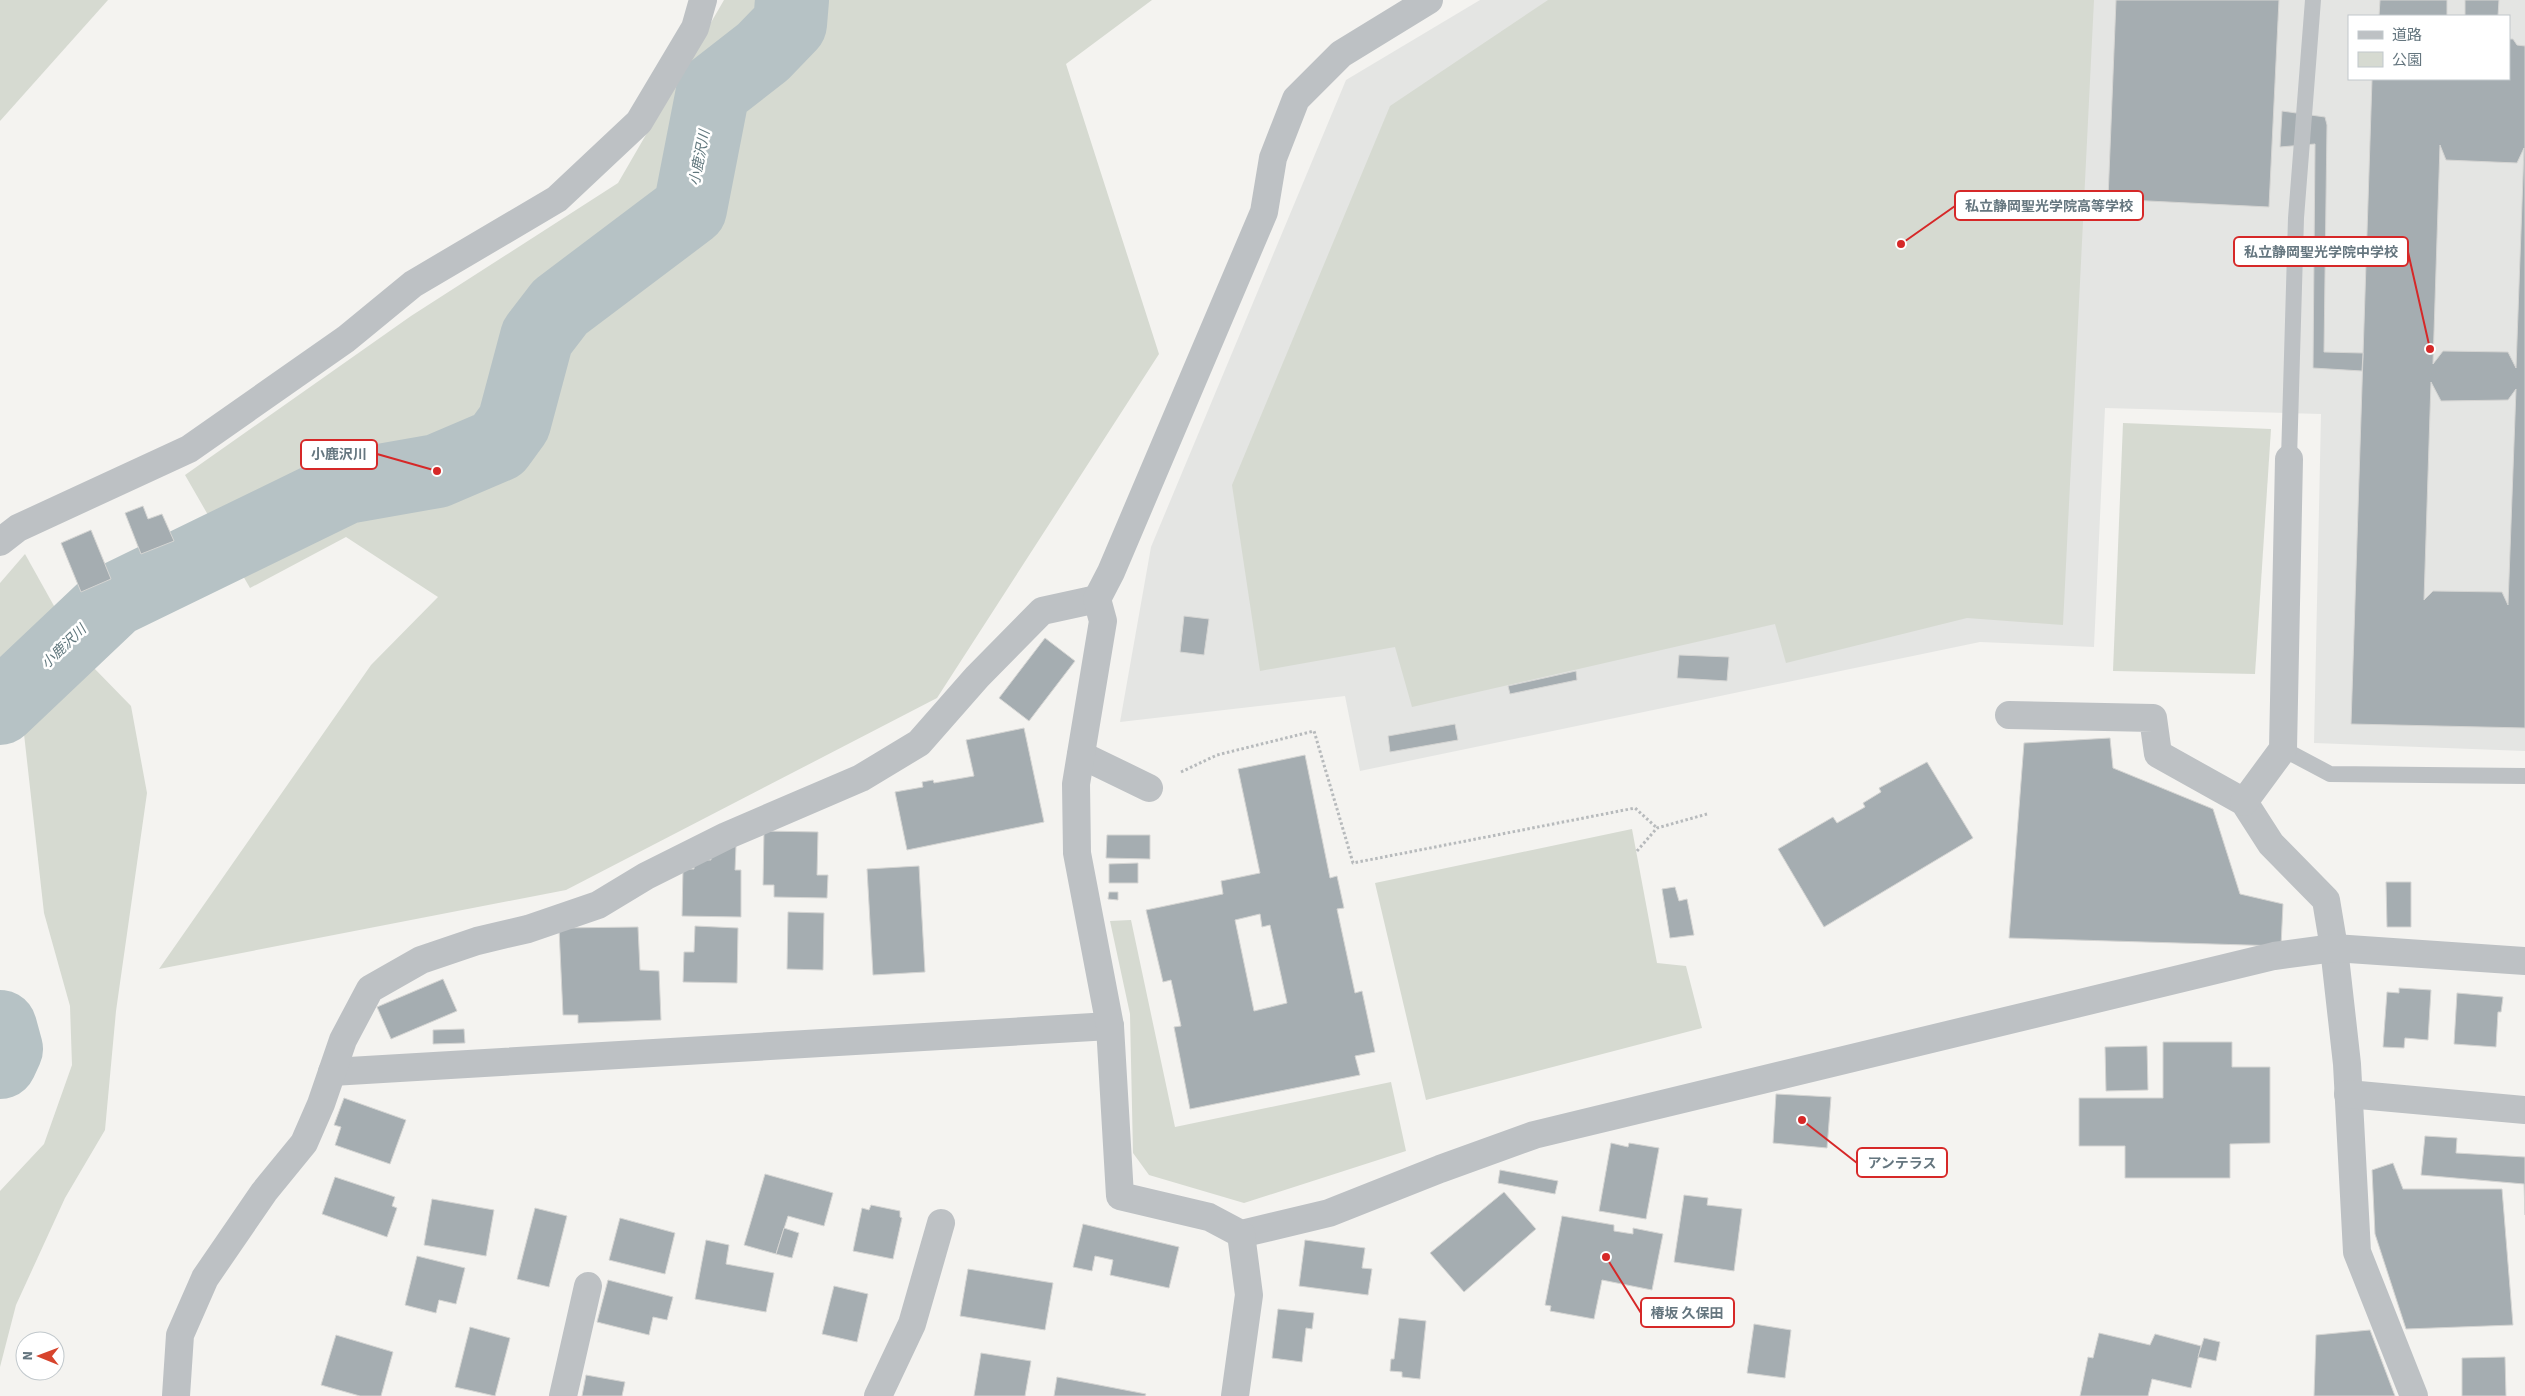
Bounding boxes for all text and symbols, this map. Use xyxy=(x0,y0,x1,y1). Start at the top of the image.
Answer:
legend xyxy=(2348,15,2510,80)
text: 道路 xyxy=(2392,25,2422,46)
text: 公園 xyxy=(2392,50,2422,71)
water label: 小鹿沢川 xyxy=(685,127,716,187)
callout: 私立静岡聖光学院高等学校 xyxy=(1955,191,2143,220)
text: 私立静岡聖光学院高等学校 xyxy=(1965,197,2133,217)
callout: 私立静岡聖光学院中学校 xyxy=(2234,237,2408,266)
text: 私立静岡聖光学院中学校 xyxy=(2244,243,2398,263)
callout: 小鹿沢川 xyxy=(301,440,377,469)
text: 小鹿沢川 xyxy=(311,445,367,465)
water label: 小鹿沢川 xyxy=(37,619,93,674)
callout: アンテラス xyxy=(1857,1148,1947,1177)
text: アンテラス xyxy=(1867,1154,1937,1174)
callout: 椿坂 久保田 xyxy=(1641,1298,1734,1327)
text: 椿坂 久保田 xyxy=(1651,1304,1723,1324)
north arrow xyxy=(15,1331,65,1381)
text: N xyxy=(18,1351,38,1361)

